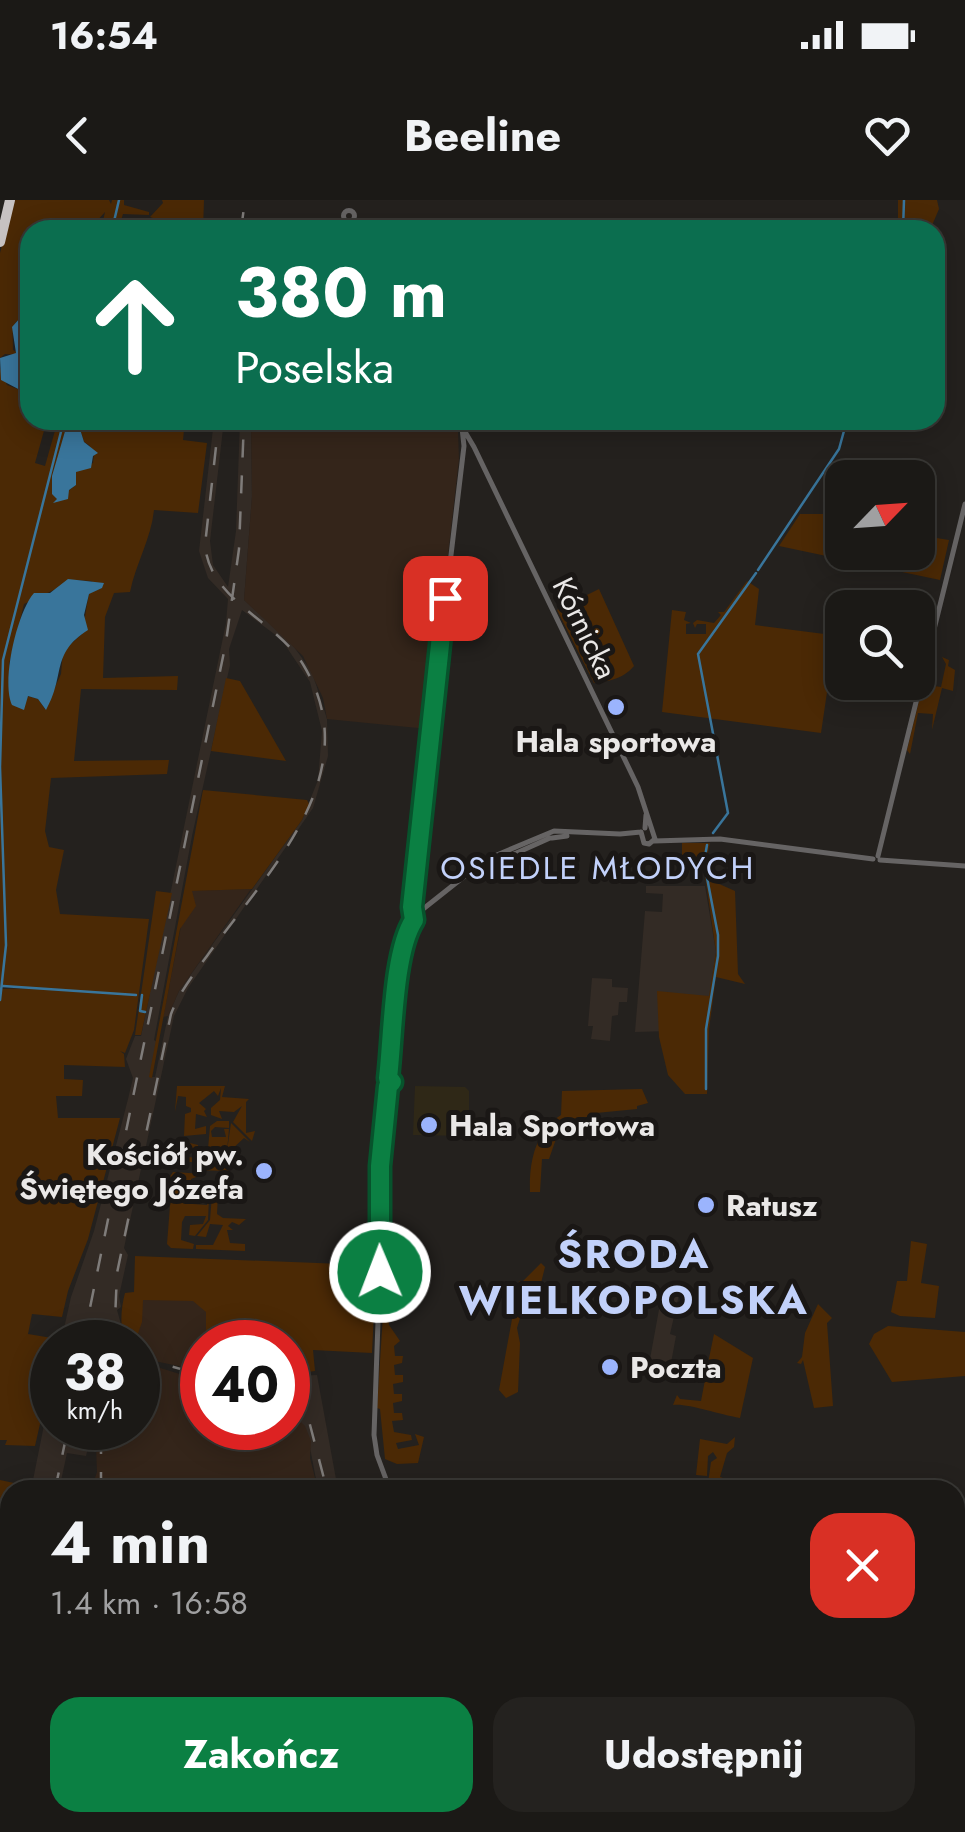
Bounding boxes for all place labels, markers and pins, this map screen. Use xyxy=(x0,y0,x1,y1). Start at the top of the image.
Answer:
pin xyxy=(403,556,488,641)
marker: Hala sportowa xyxy=(605,696,627,718)
place label: Hala sportowa xyxy=(515,720,717,763)
place label: Hala Sportowa xyxy=(449,1104,655,1147)
marker: Hala Sportowa xyxy=(418,1114,440,1136)
place label: Kościół pw. Świętego Józefa xyxy=(19,1133,244,1210)
marker: Kościół pw. Świętego Józefa xyxy=(253,1160,275,1182)
place label: Ratusz xyxy=(726,1184,818,1227)
marker: Ratusz xyxy=(695,1194,717,1216)
place label: Poczta xyxy=(630,1346,722,1389)
marker: Poczta xyxy=(599,1356,621,1378)

